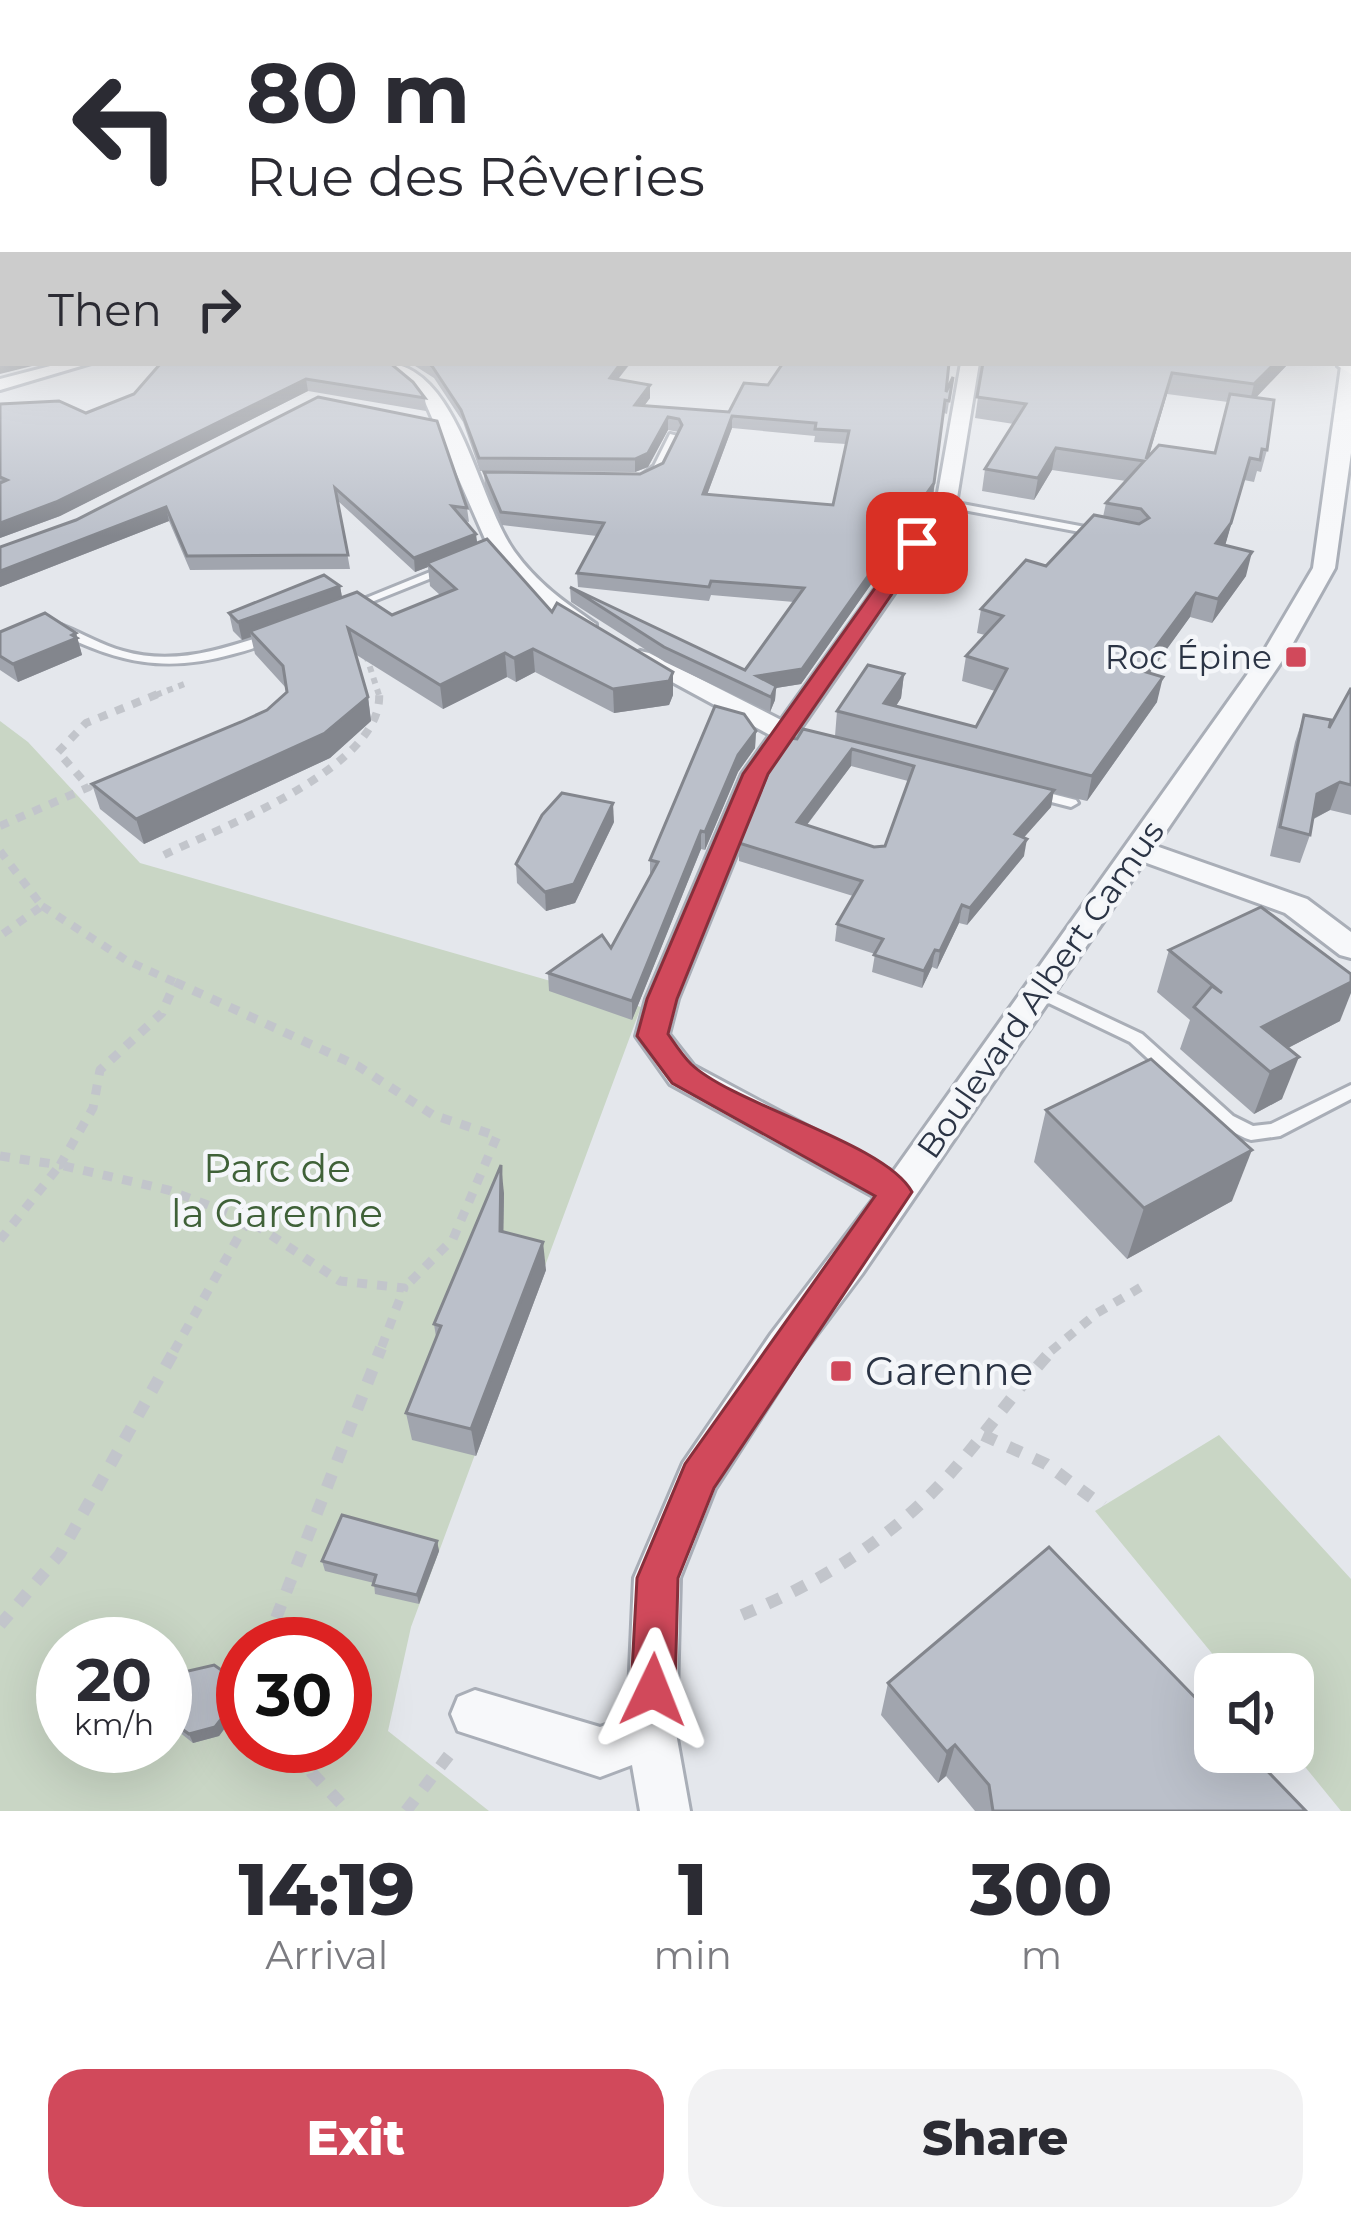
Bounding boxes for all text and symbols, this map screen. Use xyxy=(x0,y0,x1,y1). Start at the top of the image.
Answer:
text: 80 m xyxy=(246,42,470,144)
icon: left xyxy=(48,48,204,204)
text: Rue des Rêveries xyxy=(246,144,705,210)
icon: right xyxy=(186,276,252,342)
text: Then xyxy=(48,282,162,337)
pin xyxy=(866,492,968,594)
icon: arrive xyxy=(884,510,950,576)
place label: Roc Épine xyxy=(1105,637,1272,677)
marker: Roc Épine xyxy=(1283,644,1309,670)
street label: Boulevard Albert Camus xyxy=(908,812,1172,1166)
park label: Parc de la Garenne xyxy=(171,1144,383,1237)
place label: Garenne xyxy=(865,1347,1033,1395)
marker: Garenne xyxy=(828,1358,854,1384)
speed limit sign: 30 xyxy=(216,1617,372,1773)
position arrow xyxy=(590,1627,716,1753)
text: 20 xyxy=(76,1643,152,1716)
map controls xyxy=(1194,1653,1314,1773)
button: sound xyxy=(1194,1653,1314,1773)
text: km/h xyxy=(74,1706,154,1743)
text: 14:19 xyxy=(239,1845,415,1933)
text: 1 xyxy=(678,1845,707,1933)
text: 300 xyxy=(970,1845,1112,1933)
text: Arrival xyxy=(265,1931,388,1979)
text: min xyxy=(654,1931,732,1979)
text: m xyxy=(1021,1931,1062,1979)
button: Exit xyxy=(48,2069,664,2207)
button: Share xyxy=(688,2069,1303,2207)

